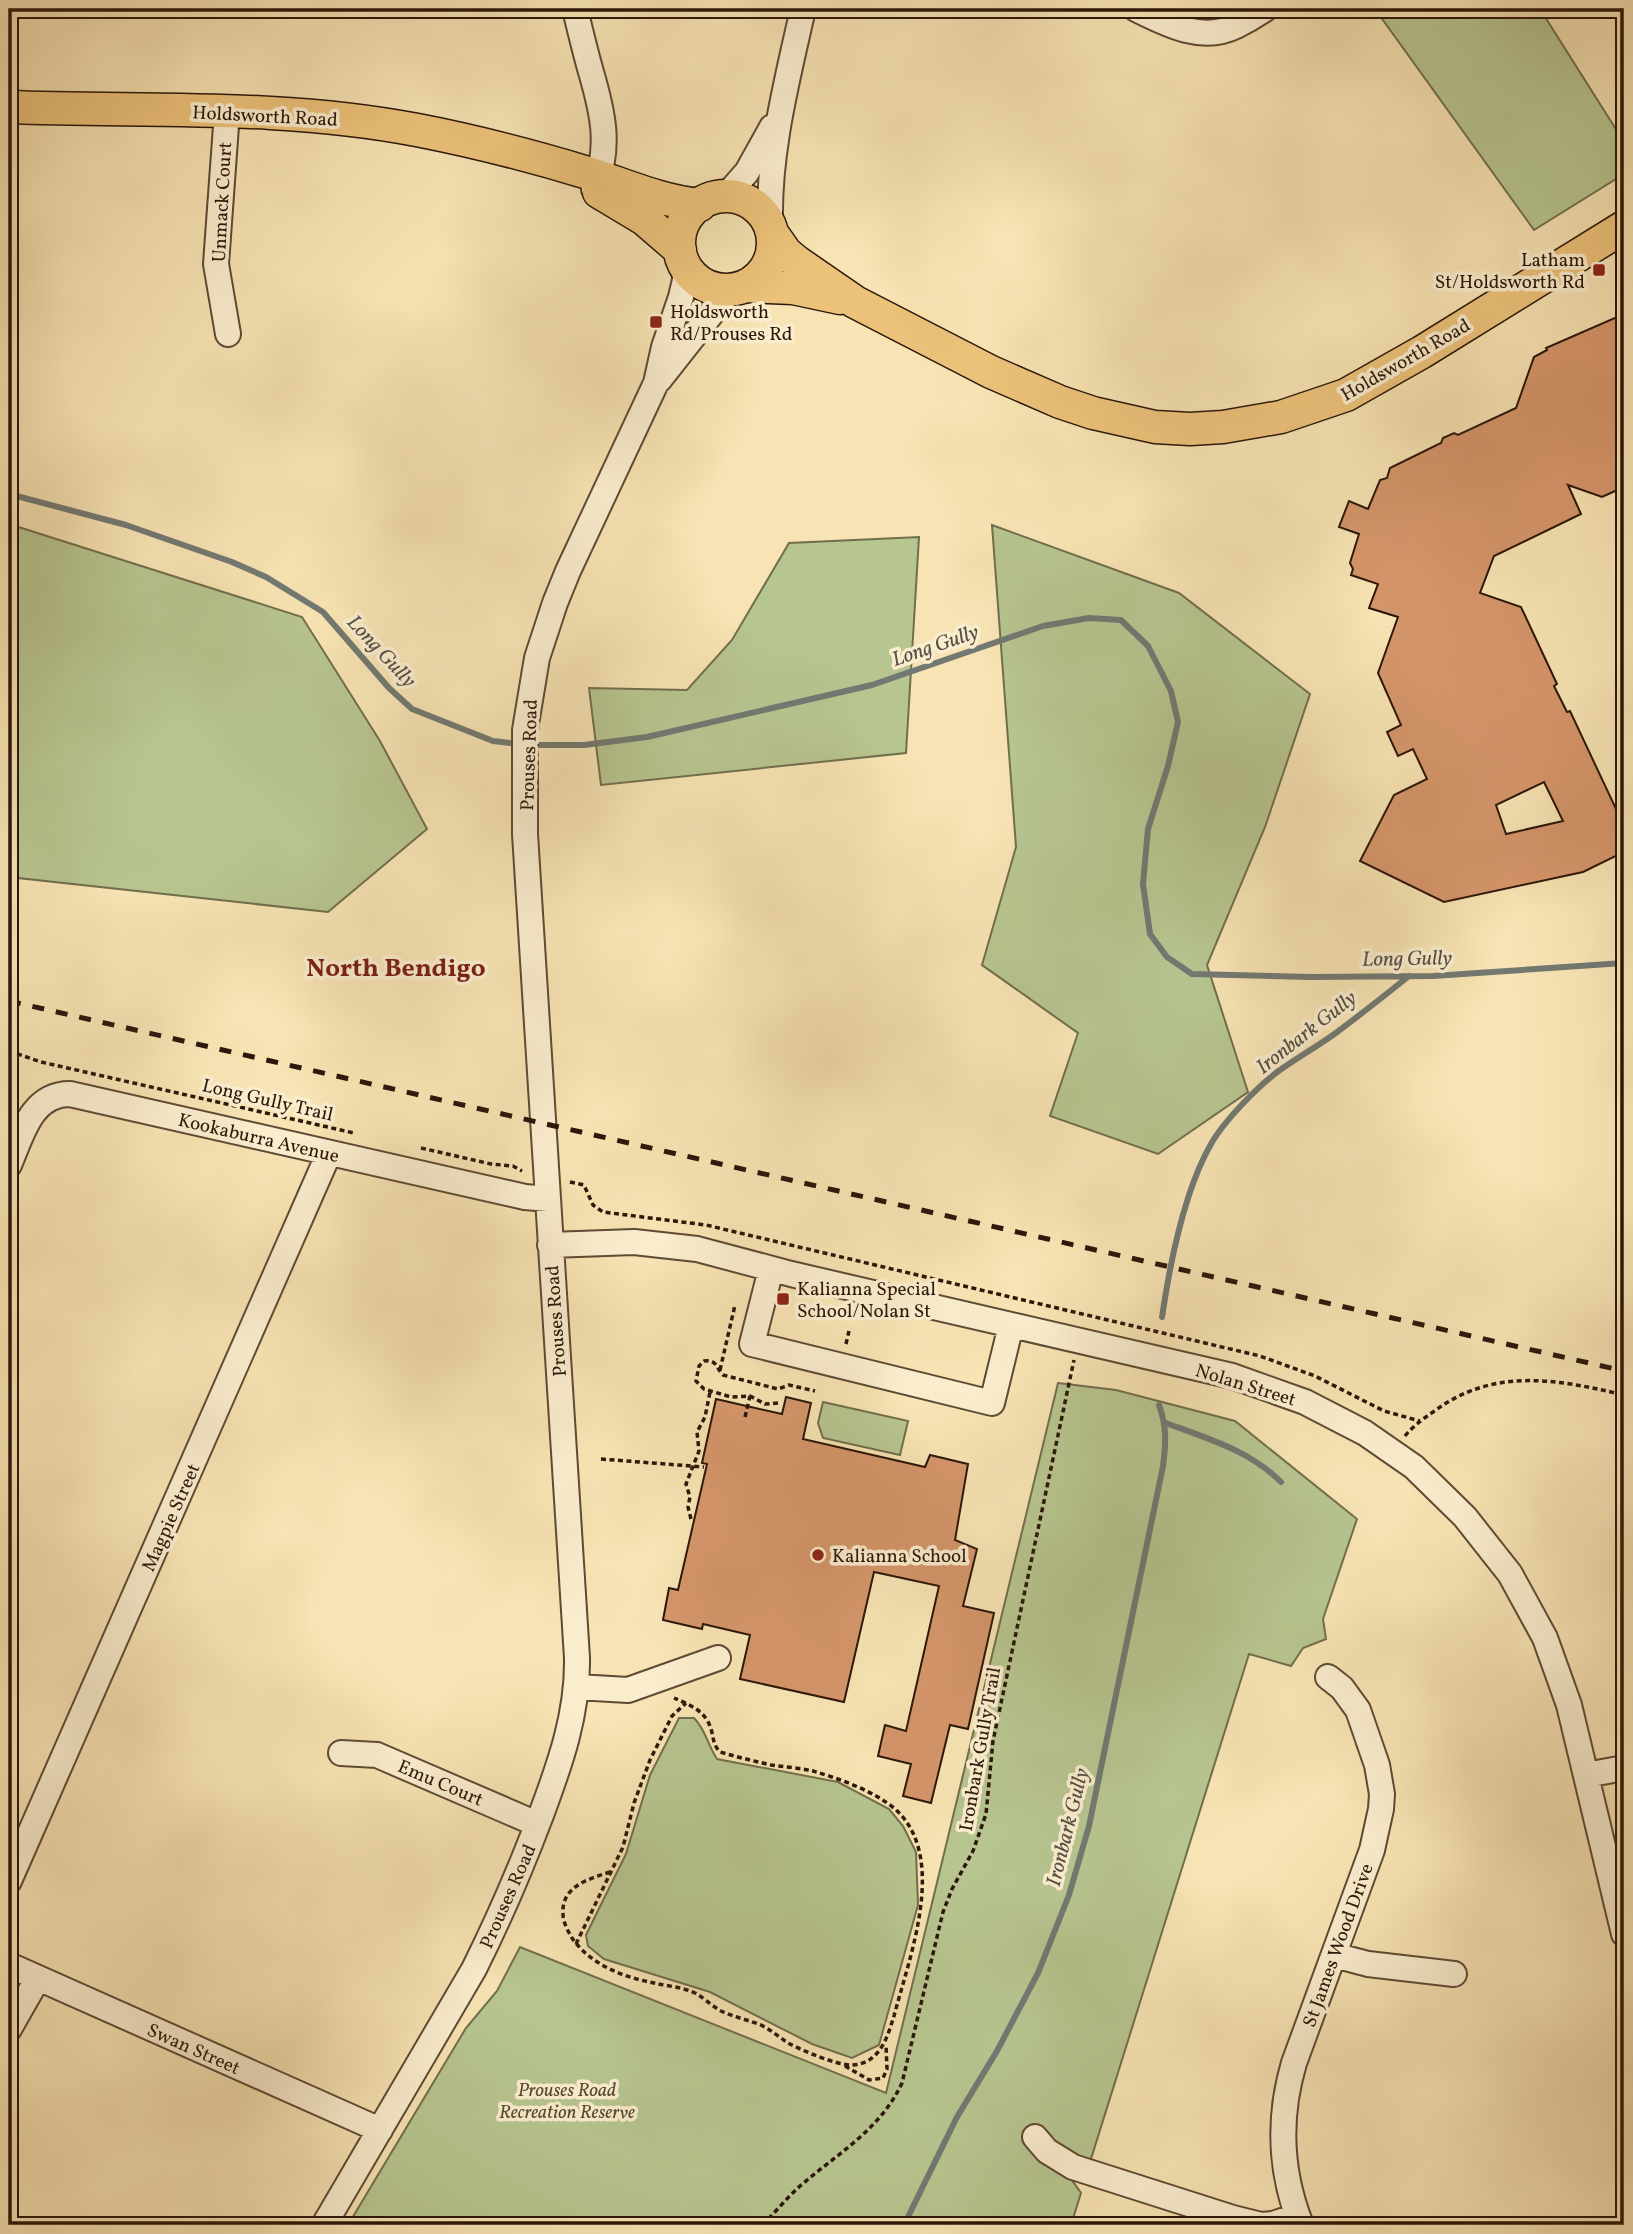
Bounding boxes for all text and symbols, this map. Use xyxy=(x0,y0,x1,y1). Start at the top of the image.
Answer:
street label: Holdsworth Road xyxy=(191,100,338,134)
street label: Unmack Court xyxy=(207,141,239,263)
place label: Latham St/Holdsworth Rd xyxy=(1435,248,1585,296)
marker: Latham St/Holdsworth Rd xyxy=(1591,262,1607,278)
place label: Holdsworth Rd/Prouses Rd xyxy=(670,300,793,348)
street label: Holdsworth Road xyxy=(1336,313,1476,408)
marker: Holdsworth Rd/Prouses Rd xyxy=(648,314,664,330)
water label: Long Gully xyxy=(340,609,423,695)
water label: Long Gully xyxy=(888,618,983,675)
street label: Prouses Road xyxy=(515,699,545,811)
water label: Long Gully xyxy=(1362,944,1453,975)
district label: North Bendigo xyxy=(306,951,486,987)
water label: Ironbark Gully xyxy=(1250,984,1364,1082)
street label: Long Gully Trail xyxy=(199,1073,336,1129)
street label: Kookaburra Avenue xyxy=(176,1108,342,1170)
street label: Prouses Road xyxy=(540,1264,574,1378)
place label: Kalianna Special School/Nolan St xyxy=(797,1277,936,1325)
marker: Kalianna Special School/Nolan St xyxy=(775,1291,791,1307)
street label: Nolan Street xyxy=(1192,1358,1299,1414)
street label: Magpie Street xyxy=(136,1459,207,1576)
place label: Kalianna School xyxy=(832,1544,967,1570)
marker: Kalianna School xyxy=(810,1547,826,1563)
street label: Ironbark Gully Trail xyxy=(954,1665,1008,1833)
street label: Emu Court xyxy=(393,1754,487,1814)
water label: Ironbark Gully xyxy=(1040,1765,1097,1890)
street label: Prouses Road xyxy=(474,1840,543,1953)
street label: St James Wood Drive xyxy=(1297,1860,1381,2031)
street label: Swan Street xyxy=(142,2018,244,2082)
park label: Prouses Road Recreation Reserve xyxy=(499,2078,635,2126)

